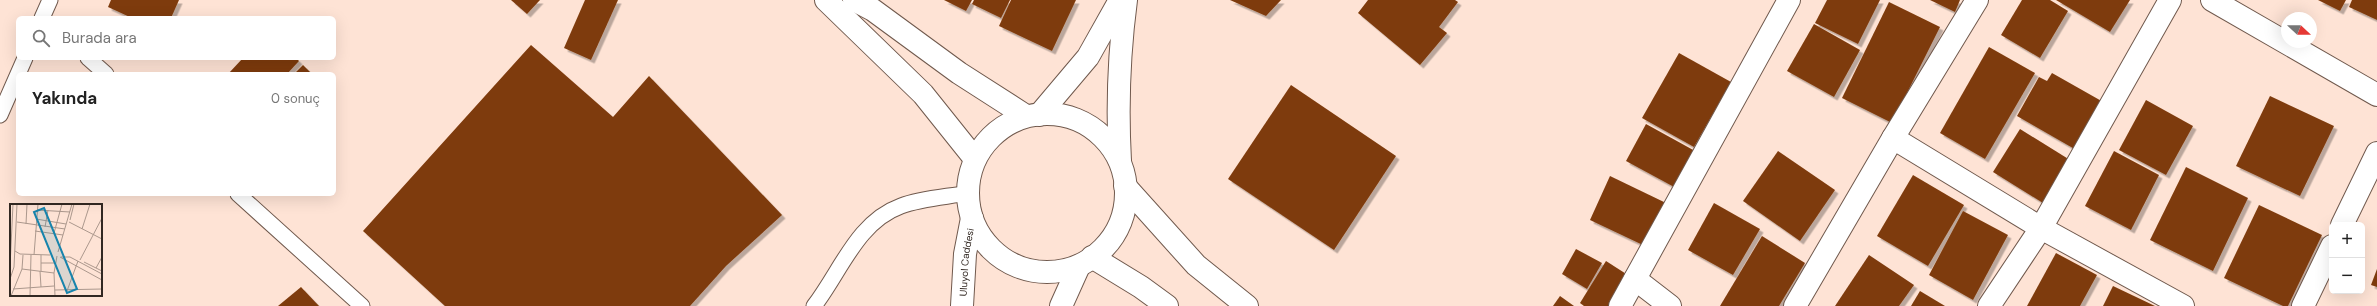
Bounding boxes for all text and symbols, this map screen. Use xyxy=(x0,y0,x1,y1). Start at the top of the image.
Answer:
north arrow xyxy=(2281,12,2317,48)
search box xyxy=(16,16,336,60)
icon: search xyxy=(30,27,52,49)
text: Burada ara xyxy=(62,28,137,48)
text: Yakında xyxy=(32,87,97,109)
text: 0 sonuç xyxy=(271,90,320,107)
inset map xyxy=(10,204,102,296)
map controls xyxy=(2329,222,2365,294)
button: + xyxy=(2329,222,2365,258)
street label: Uluyol Caddesi xyxy=(956,227,976,297)
button: − xyxy=(2329,258,2365,294)

